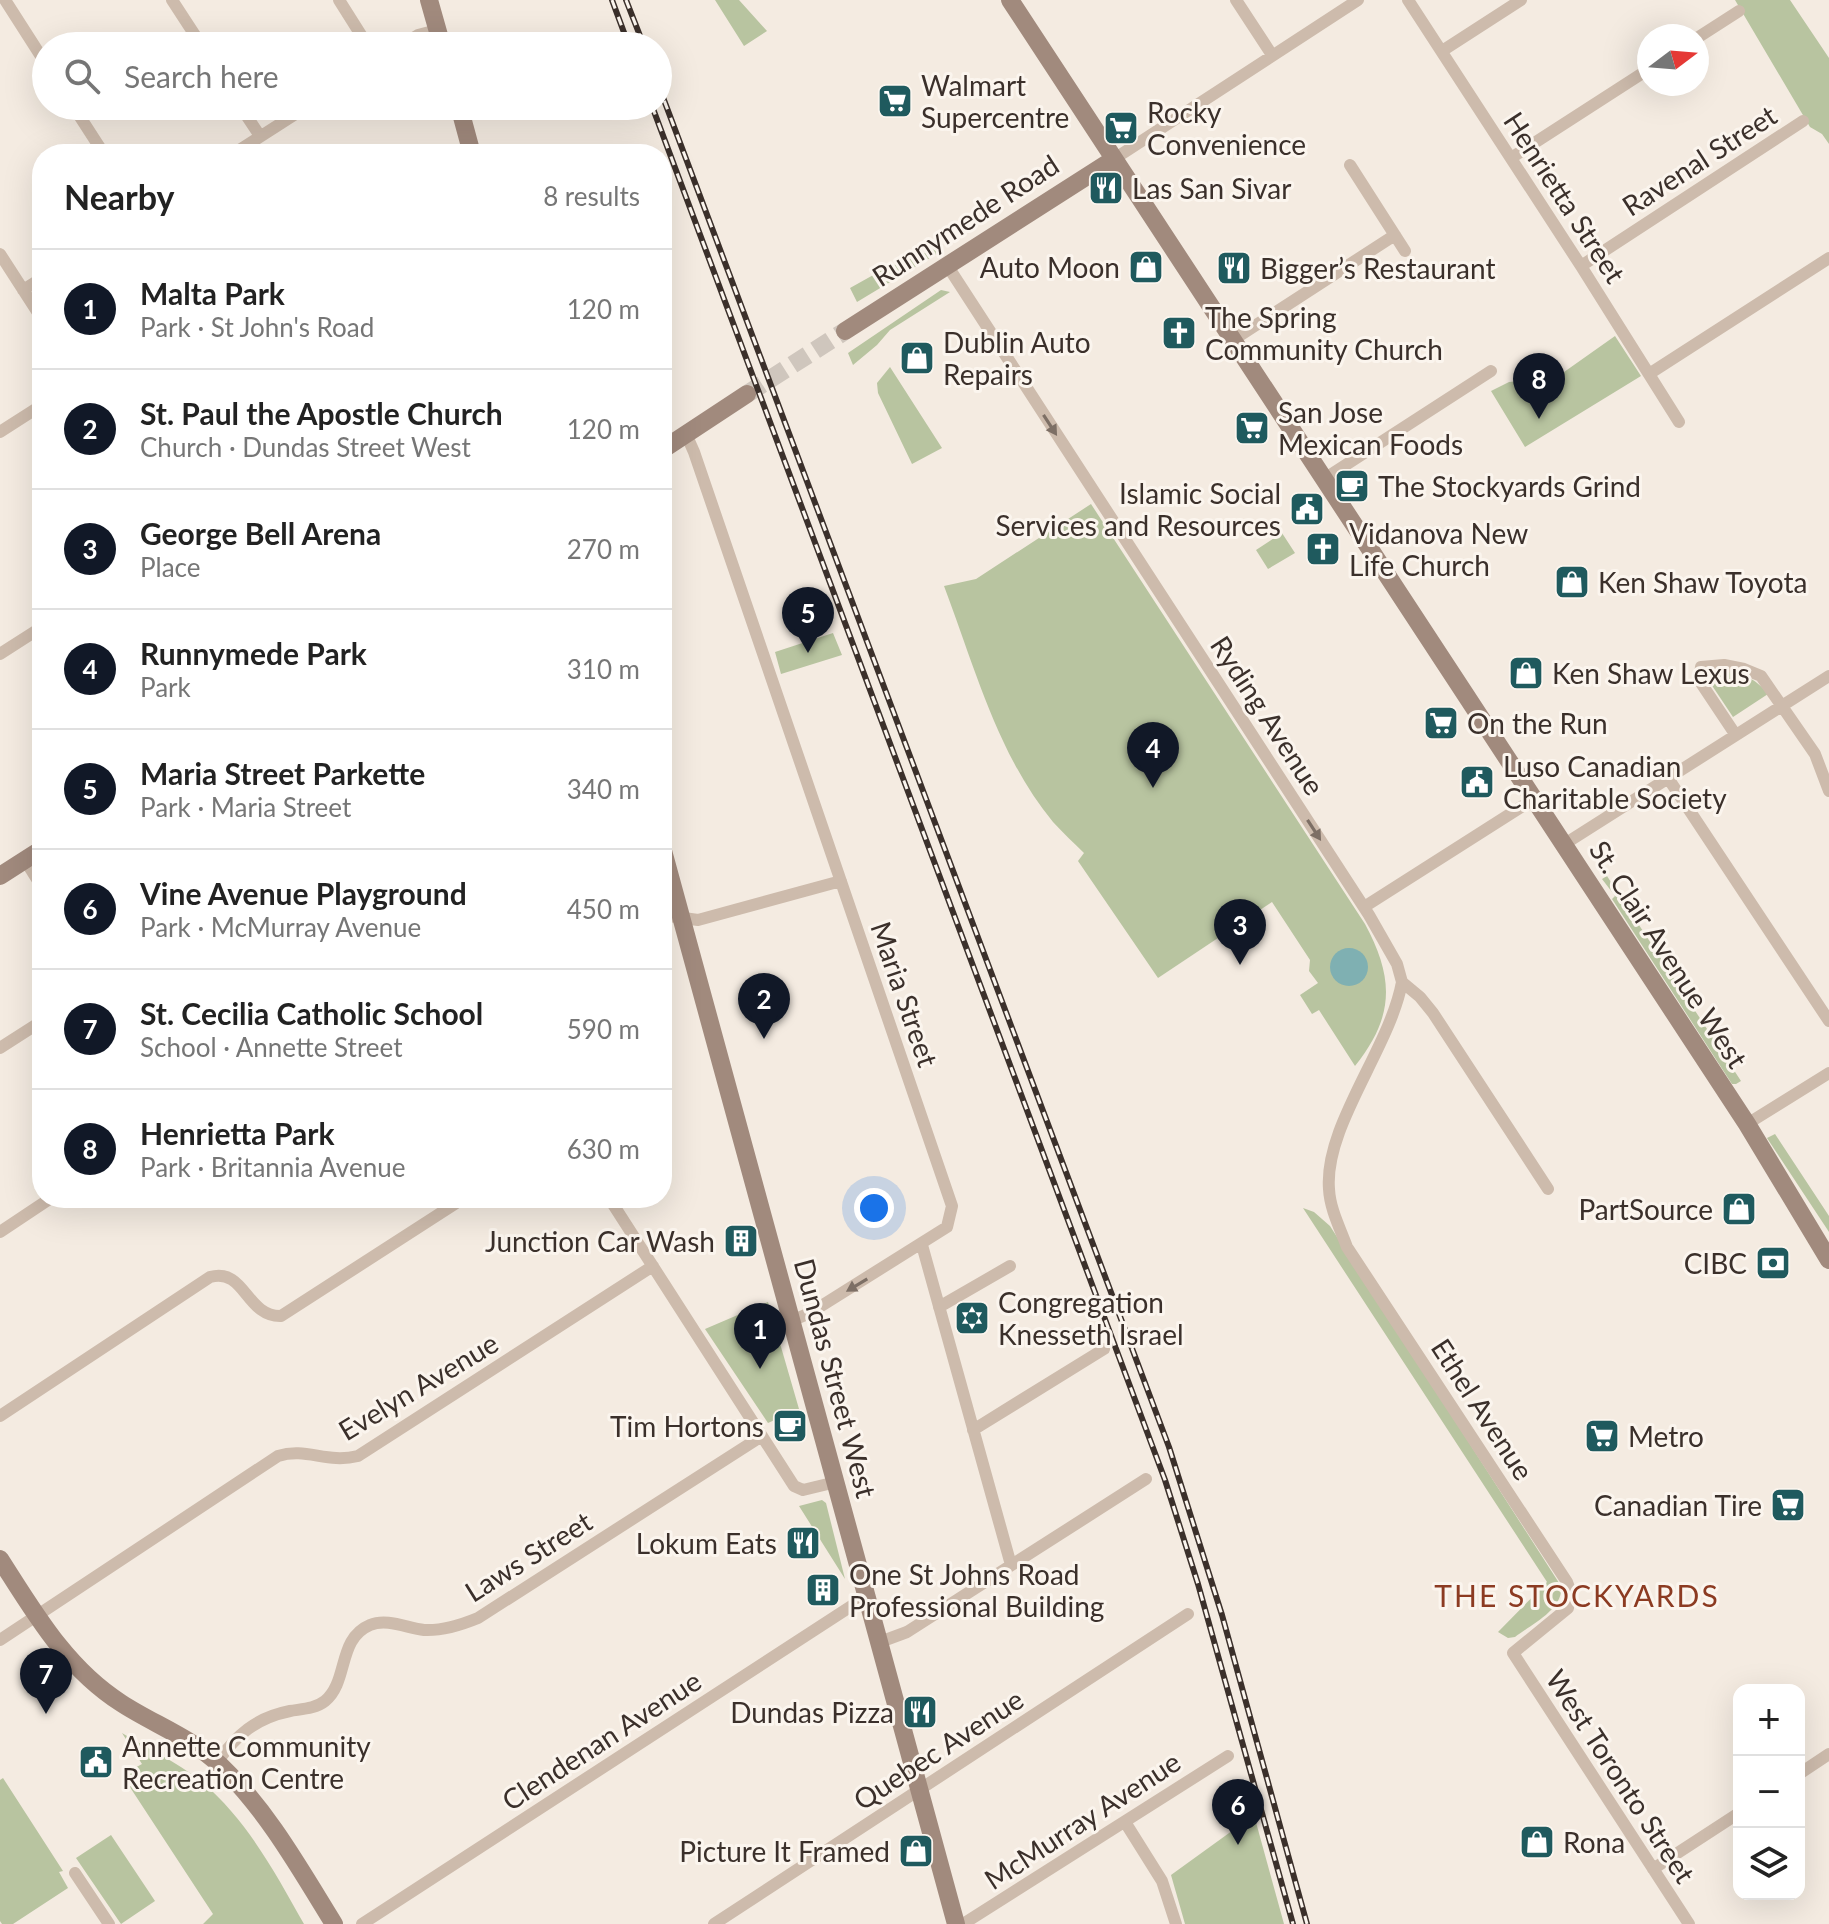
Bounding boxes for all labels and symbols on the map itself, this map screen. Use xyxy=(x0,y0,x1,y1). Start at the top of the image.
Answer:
north arrow xyxy=(1637,24,1709,96)
place label: Walmart Supercentre xyxy=(921,68,1069,134)
supermarket icon: Walmart Supercentre xyxy=(876,82,914,120)
place label: Rocky Convenience xyxy=(1147,95,1306,161)
street label: Ravenal Street xyxy=(1616,98,1782,222)
street label: Henrietta Street xyxy=(1497,105,1633,289)
supermarket icon: Rocky Convenience xyxy=(1102,109,1140,147)
street label: Runnymede Road xyxy=(865,147,1065,293)
restaurant icon: Las San Sivar xyxy=(1087,169,1125,207)
place label: Las San Sivar xyxy=(1132,171,1291,205)
shop icon: Auto Moon xyxy=(1127,248,1165,286)
restaurant icon: Bigger’s Restaurant xyxy=(1215,249,1253,287)
place label: Auto Moon xyxy=(980,250,1120,284)
place label: Bigger’s Restaurant xyxy=(1260,251,1495,285)
place label: The Spring Community Church xyxy=(1205,300,1443,366)
church icon: The Spring Community Church xyxy=(1160,314,1198,352)
place label: Dublin Auto Repairs xyxy=(943,325,1091,391)
shop icon: Dublin Auto Repairs xyxy=(898,339,936,377)
pin: 8 xyxy=(1513,353,1565,419)
place label: San Jose Mexican Foods xyxy=(1278,395,1463,461)
supermarket icon: San Jose Mexican Foods xyxy=(1233,409,1271,447)
one-way arrow xyxy=(1043,414,1058,435)
cafe icon: The Stockyards Grind xyxy=(1333,467,1371,505)
place label: The Stockyards Grind xyxy=(1378,469,1641,503)
place label: Islamic Social Services and Resources xyxy=(995,476,1281,542)
public building icon: Islamic Social Services and Resources xyxy=(1288,490,1326,528)
place label: Vidanova New Life Church xyxy=(1349,516,1528,582)
church icon: Vidanova New Life Church xyxy=(1304,530,1342,568)
shop icon: Ken Shaw Toyota xyxy=(1553,563,1591,601)
place label: Ken Shaw Toyota xyxy=(1598,565,1807,599)
pin: 5 xyxy=(782,587,834,653)
street label: Ryding Avenue xyxy=(1204,629,1332,801)
shop icon: Ken Shaw Lexus xyxy=(1507,654,1545,692)
place label: Ken Shaw Lexus xyxy=(1552,656,1750,690)
supermarket icon: On the Run xyxy=(1422,704,1460,742)
place label: On the Run xyxy=(1467,706,1608,740)
pin: 4 xyxy=(1127,722,1179,788)
place label: Luso Canadian Charitable Society xyxy=(1503,749,1727,815)
public building icon: Luso Canadian Charitable Society xyxy=(1458,763,1496,801)
one-way arrow xyxy=(1306,820,1321,841)
street label: St. Clair Avenue West xyxy=(1583,834,1755,1074)
pin: 3 xyxy=(1214,899,1266,965)
street label: Maria Street xyxy=(864,917,946,1071)
pin: 2 xyxy=(738,973,790,1039)
your location xyxy=(854,1188,894,1228)
shop icon: PartSource xyxy=(1720,1190,1758,1228)
place label: PartSource xyxy=(1578,1192,1713,1226)
building icon: Junction Car Wash xyxy=(722,1222,760,1260)
place label: Junction Car Wash xyxy=(485,1224,715,1258)
bank icon: CIBC xyxy=(1754,1244,1792,1282)
place label: CIBC xyxy=(1684,1246,1747,1280)
street label: Dundas Street West xyxy=(788,1255,884,1501)
one-way arrow xyxy=(846,1277,868,1291)
place label: Congregation Knesseth Israel xyxy=(998,1285,1184,1351)
synagogue icon: Congregation Knesseth Israel xyxy=(953,1299,991,1337)
pin: 1 xyxy=(734,1303,786,1369)
street label: Evelyn Avenue xyxy=(332,1325,504,1447)
street label: Ethel Avenue xyxy=(1425,1332,1541,1486)
cafe icon: Tim Hortons xyxy=(771,1407,809,1445)
place label: Tim Hortons xyxy=(610,1409,764,1443)
supermarket icon: Metro xyxy=(1583,1417,1621,1455)
place label: Metro xyxy=(1628,1419,1704,1453)
supermarket icon: Canadian Tire xyxy=(1769,1486,1807,1524)
place label: Canadian Tire xyxy=(1594,1488,1762,1522)
street label: Laws Street xyxy=(458,1504,598,1608)
restaurant icon: Lokum Eats xyxy=(784,1524,822,1562)
place label: Lokum Eats xyxy=(636,1526,777,1560)
place label: One St Johns Road Professional Building xyxy=(849,1557,1104,1623)
building icon: One St Johns Road Professional Building xyxy=(804,1571,842,1609)
district label: THE STOCKYARDS xyxy=(1434,1577,1720,1613)
pin: 7 xyxy=(20,1648,72,1714)
street label: Clendenan Avenue xyxy=(495,1663,707,1817)
street label: West Toronto Street xyxy=(1539,1663,1703,1889)
street label: Quebec Avenue xyxy=(847,1682,1029,1816)
restaurant icon: Dundas Pizza xyxy=(901,1693,939,1731)
place label: Dundas Pizza xyxy=(730,1695,894,1729)
place label: Annette Community Recreation Centre xyxy=(122,1729,371,1795)
public building icon: Annette Community Recreation Centre xyxy=(77,1743,115,1781)
street label: McMurray Avenue xyxy=(978,1744,1186,1896)
pin: 6 xyxy=(1212,1779,1264,1845)
shop icon: Rona xyxy=(1518,1823,1556,1861)
place label: Rona xyxy=(1563,1825,1625,1859)
shop icon: Picture It Framed xyxy=(897,1832,935,1870)
place label: Picture It Framed xyxy=(679,1834,890,1868)

